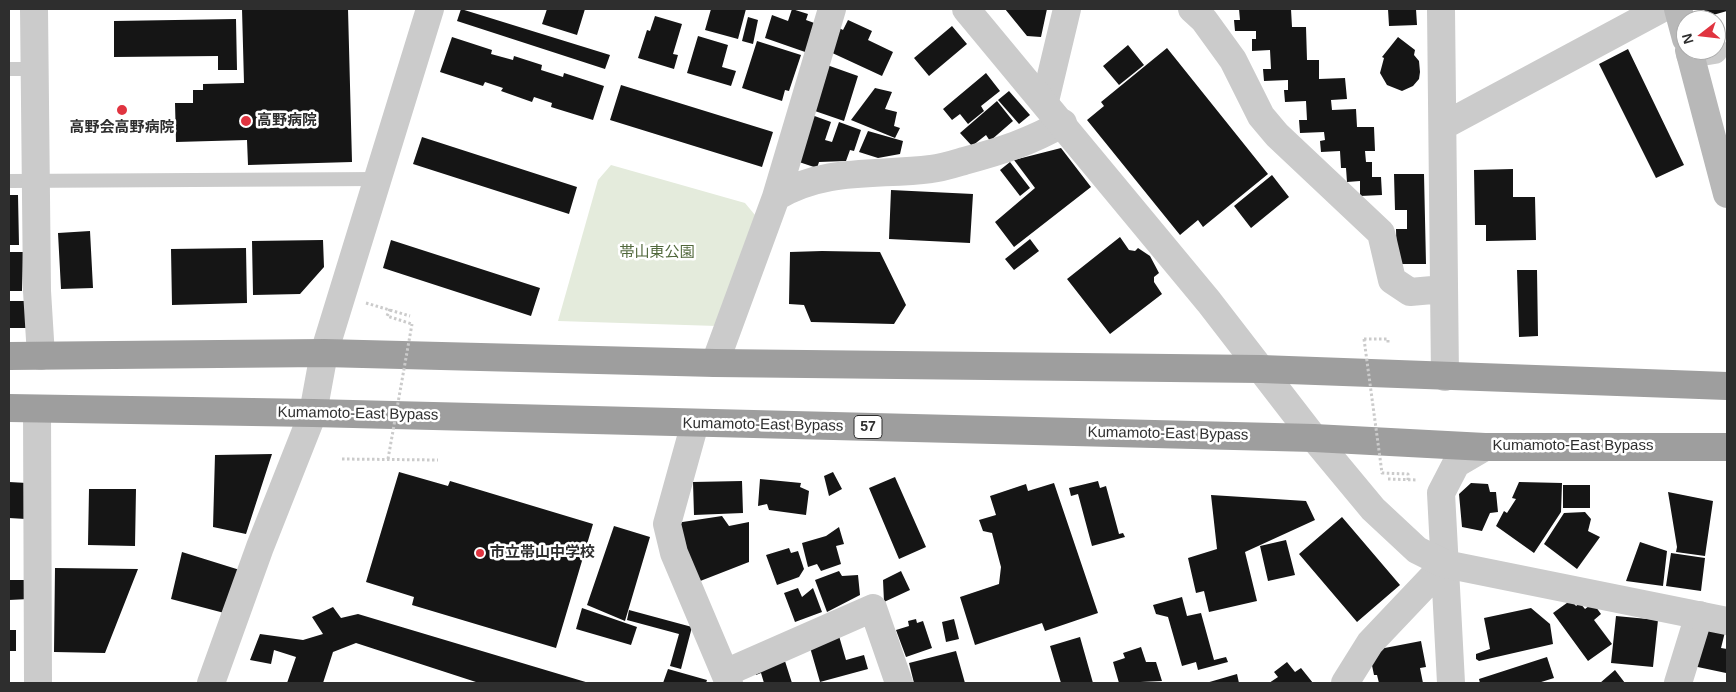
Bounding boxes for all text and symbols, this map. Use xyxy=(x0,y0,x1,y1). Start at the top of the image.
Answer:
north arrow xyxy=(1676,10,1726,60)
text: N xyxy=(1678,32,1697,46)
marker: 高野会高野病院 xyxy=(115,103,129,117)
place label: 高野病院 xyxy=(257,112,317,130)
marker: 高野病院 xyxy=(239,114,253,128)
place label: 高野会高野病院 xyxy=(70,119,174,137)
park label: 帯山東公園 xyxy=(620,244,694,262)
street label: Kumamoto-East Bypass xyxy=(277,404,439,424)
street label: Kumamoto-East Bypass xyxy=(682,415,844,435)
road number: 57 xyxy=(854,416,882,438)
street label: Kumamoto-East Bypass xyxy=(1087,424,1249,444)
street label: Kumamoto-East Bypass xyxy=(1493,437,1653,455)
place label: 市立帯山中学校 xyxy=(490,544,595,562)
marker: 市立帯山中学校 xyxy=(474,547,486,559)

